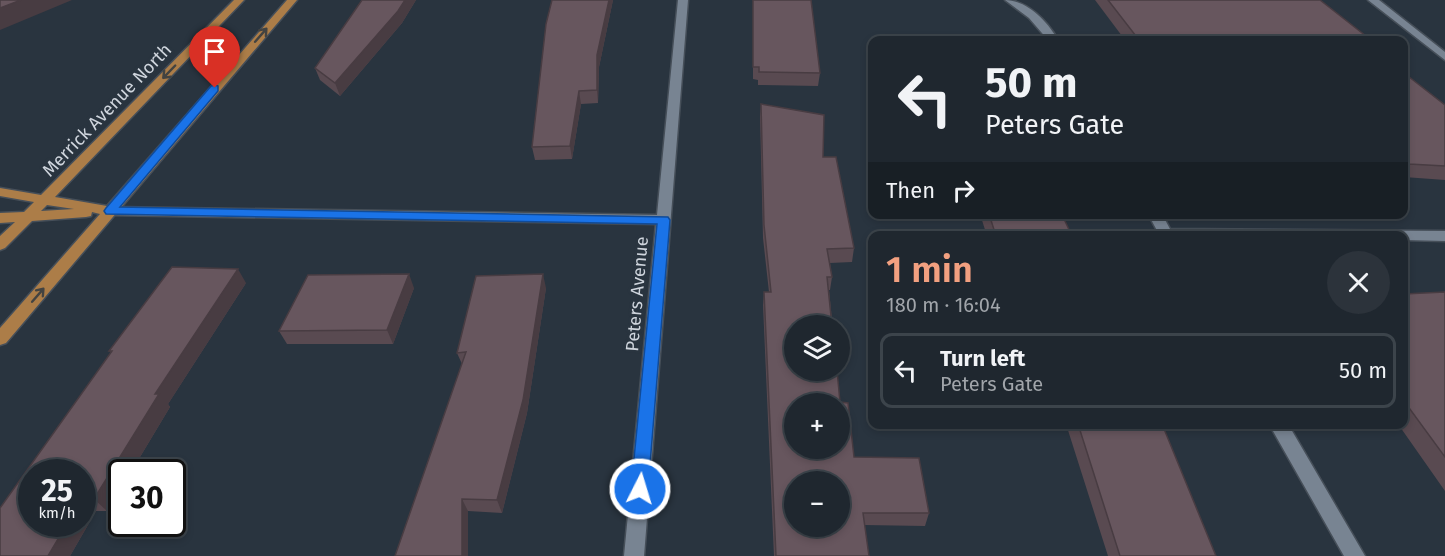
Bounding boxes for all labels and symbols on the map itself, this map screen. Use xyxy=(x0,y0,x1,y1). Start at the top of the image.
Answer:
pin xyxy=(189,26,240,88)
one-way arrow xyxy=(254,28,268,43)
street label: Merrick Avenue North xyxy=(38,39,176,181)
one-way arrow xyxy=(162,65,176,80)
street label: Peters Avenue xyxy=(621,236,653,352)
one-way arrow xyxy=(31,288,45,303)
position arrow xyxy=(608,457,672,521)
speed limit sign: 30 xyxy=(108,459,186,537)

